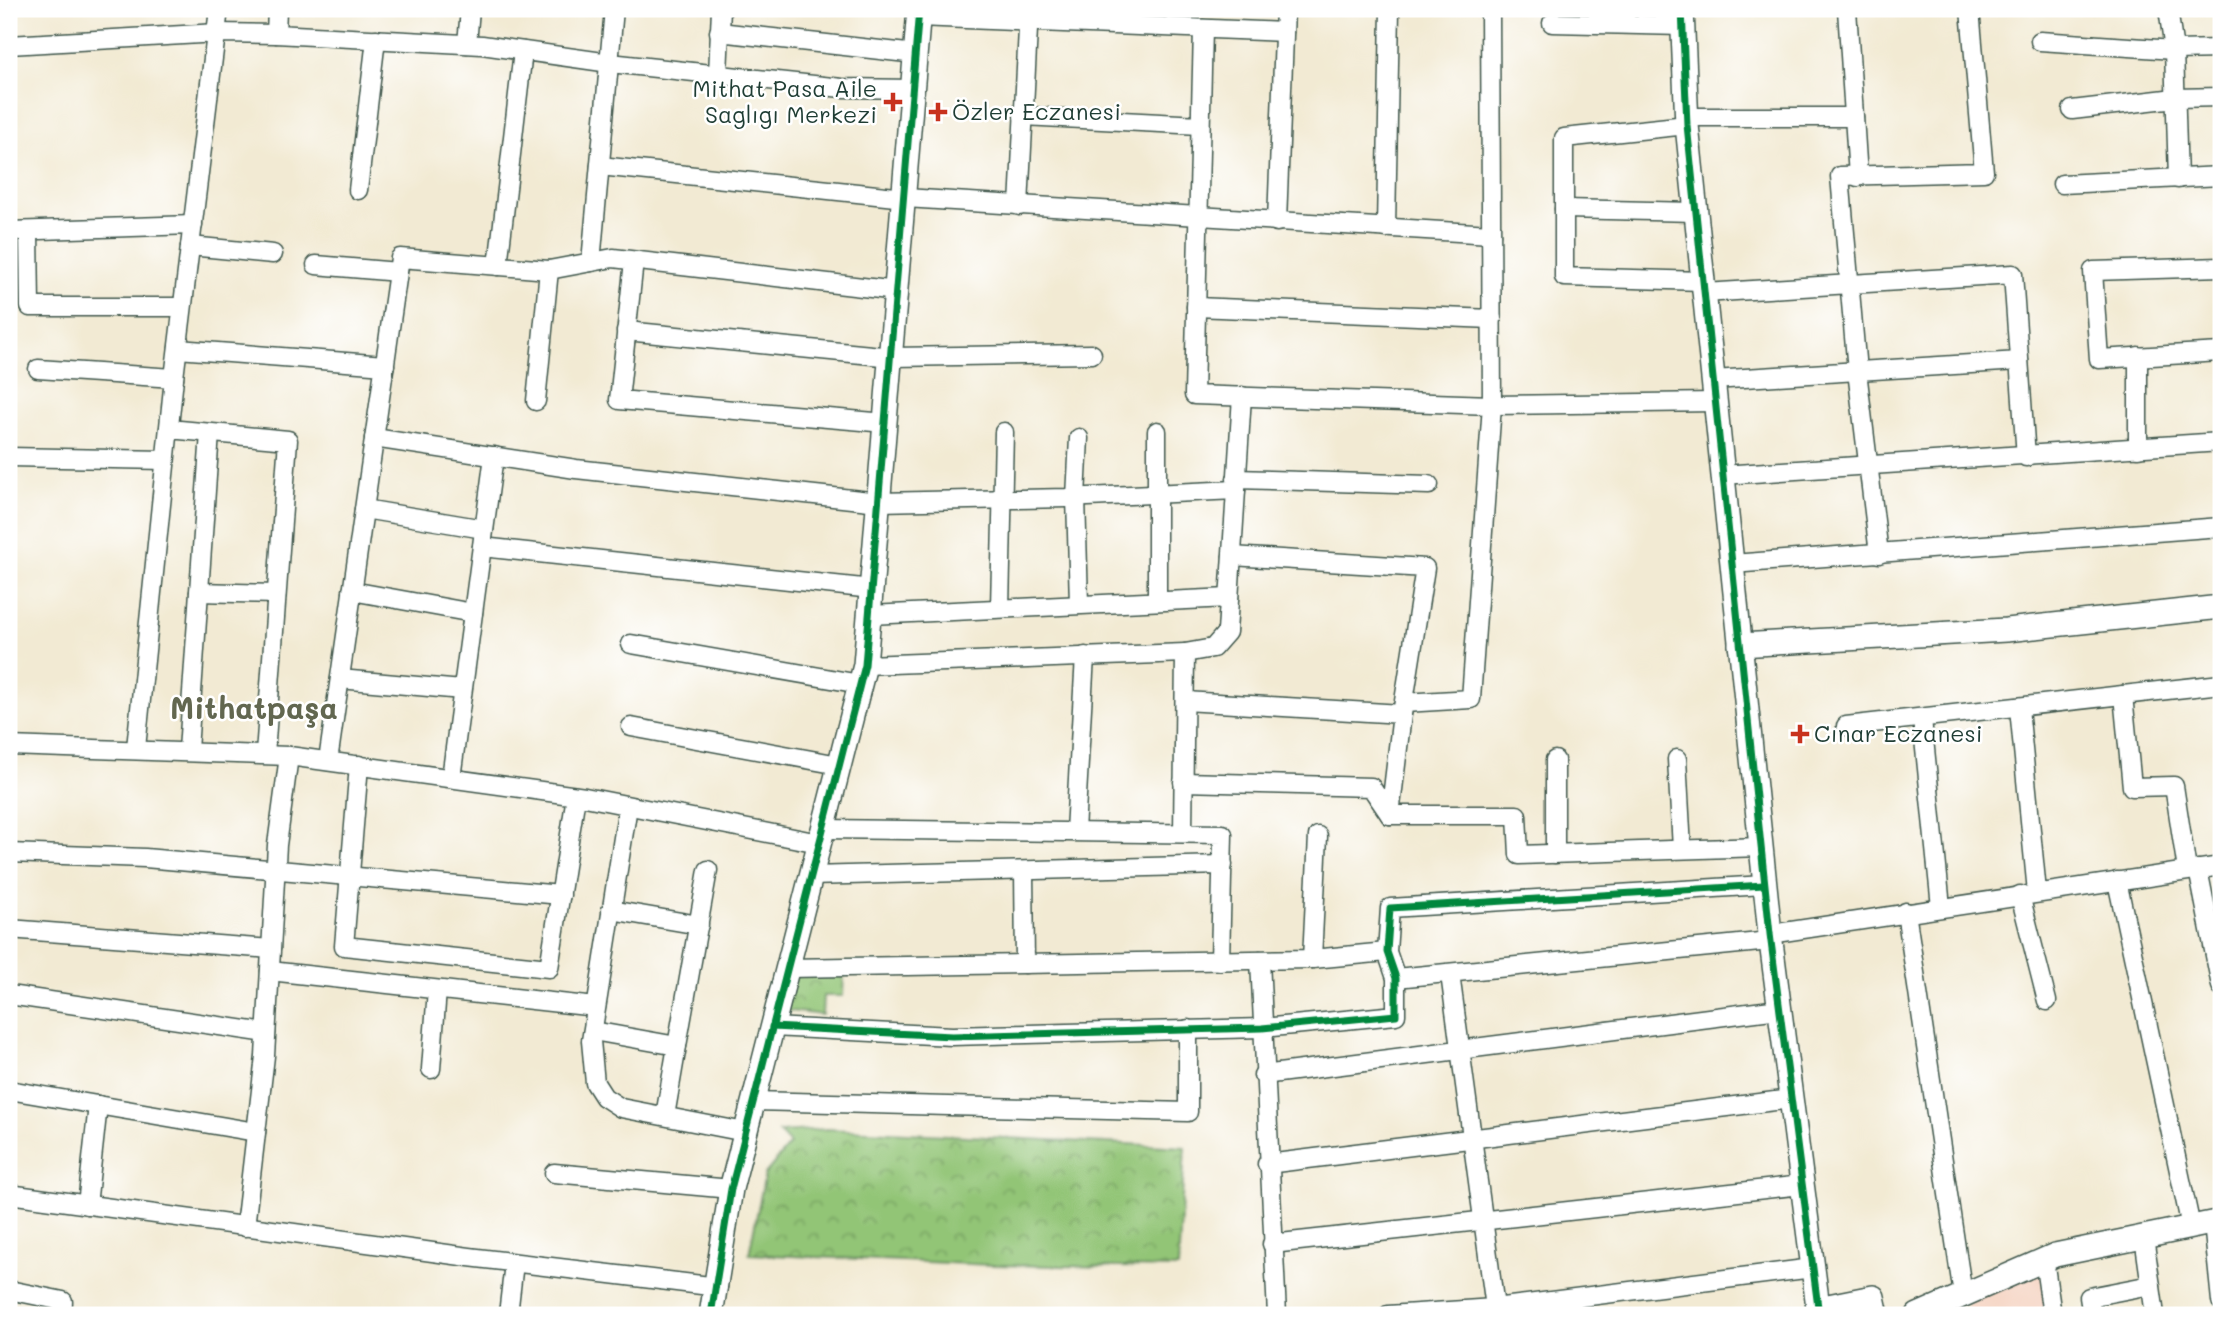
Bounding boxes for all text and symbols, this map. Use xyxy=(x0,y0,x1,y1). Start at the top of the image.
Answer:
place label: Mithat Pasa Aile Saglıgı Merkezi xyxy=(693,73,877,129)
marker: Mithat Pasa Aile Saglıgı Merkezi xyxy=(883,92,903,112)
place label: Özler Eczanesi xyxy=(952,96,1121,126)
marker: Özler Eczanesi xyxy=(930,104,946,120)
district label: Mithatpaşa xyxy=(170,687,338,728)
place label: Cınar Eczanesi xyxy=(1814,718,1983,748)
marker: Cınar Eczanesi xyxy=(1792,726,1808,742)

